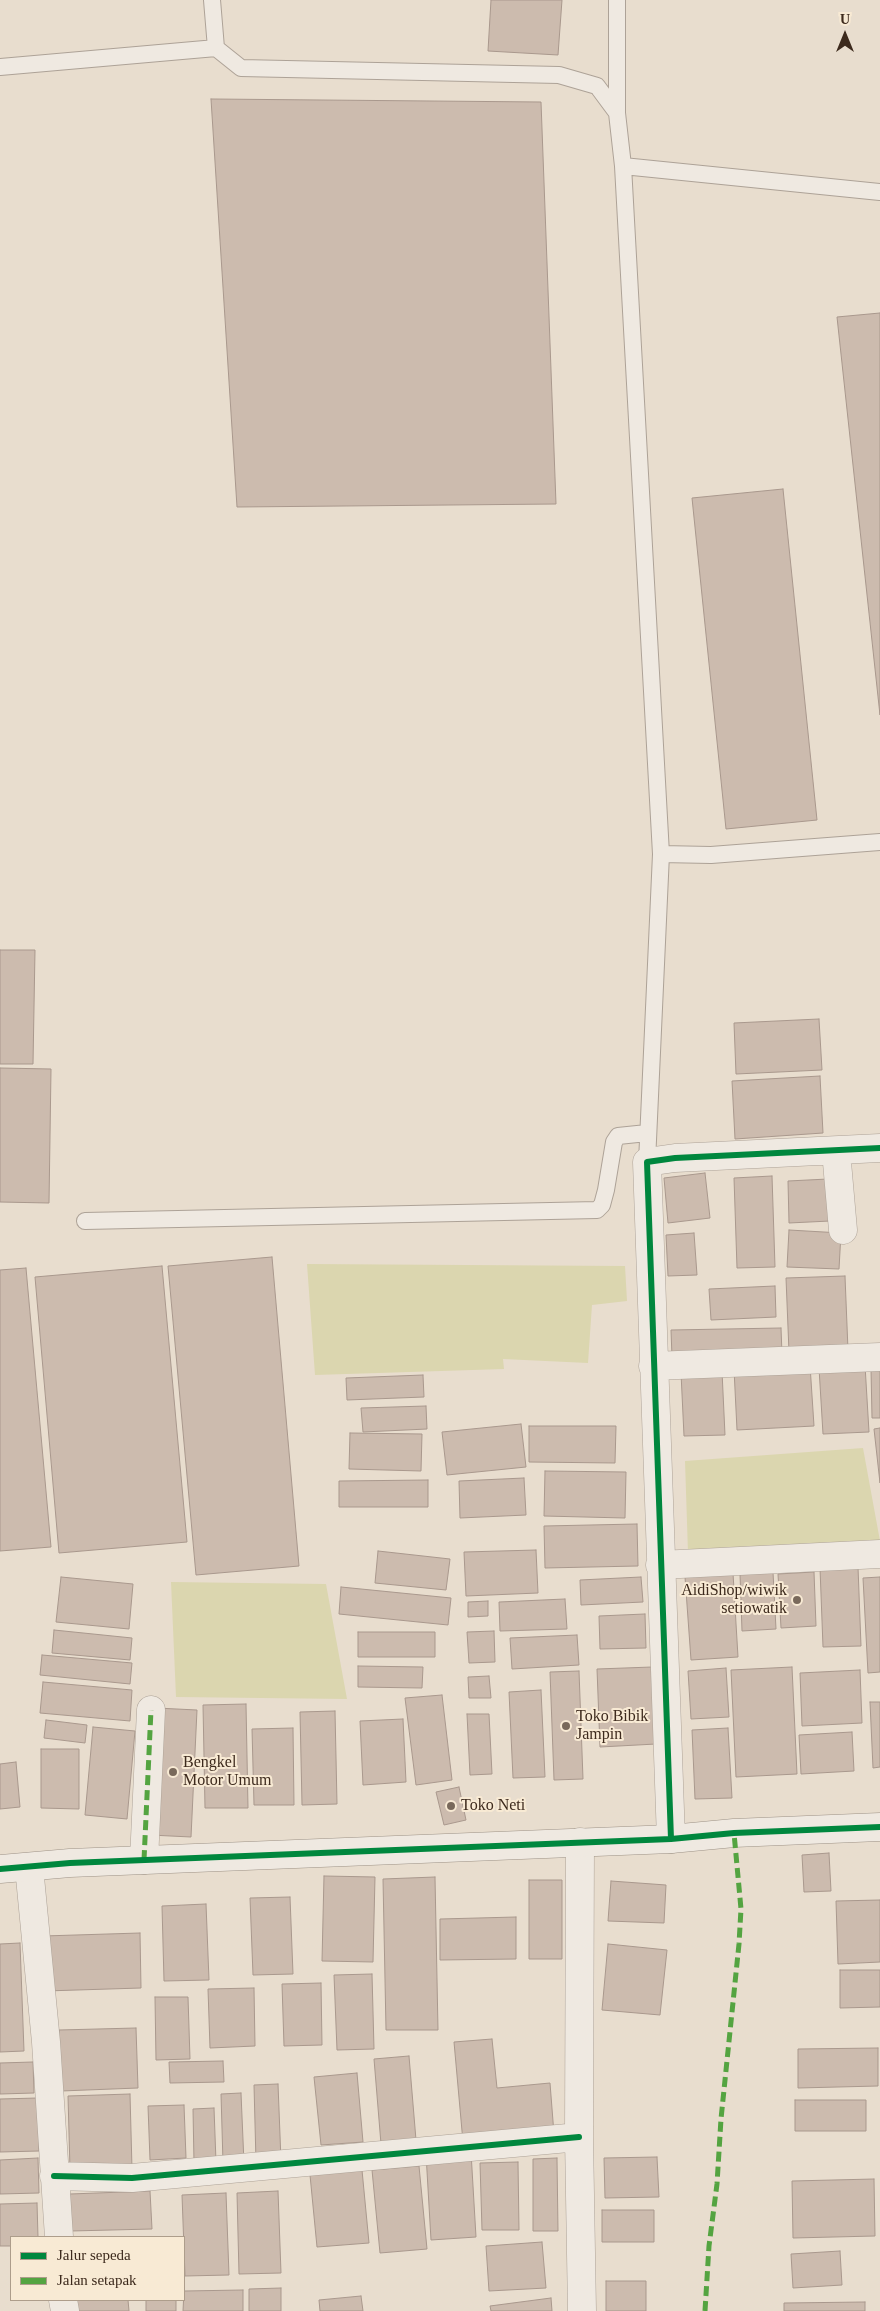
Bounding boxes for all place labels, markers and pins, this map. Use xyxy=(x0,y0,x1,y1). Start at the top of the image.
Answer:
place label: AidiShop/wiwik setiowatik xyxy=(681,1581,787,1619)
marker: AidiShop/wiwik setiowatik xyxy=(791,1594,803,1606)
place label: Toko Bibik Jampin xyxy=(576,1707,648,1745)
marker: Toko Bibik Jampin xyxy=(560,1720,572,1732)
place label: Bengkel Motor Umum xyxy=(183,1753,271,1791)
marker: Bengkel Motor Umum xyxy=(167,1766,179,1778)
place label: Toko Neti xyxy=(461,1796,525,1816)
marker: Toko Neti xyxy=(445,1800,457,1812)

